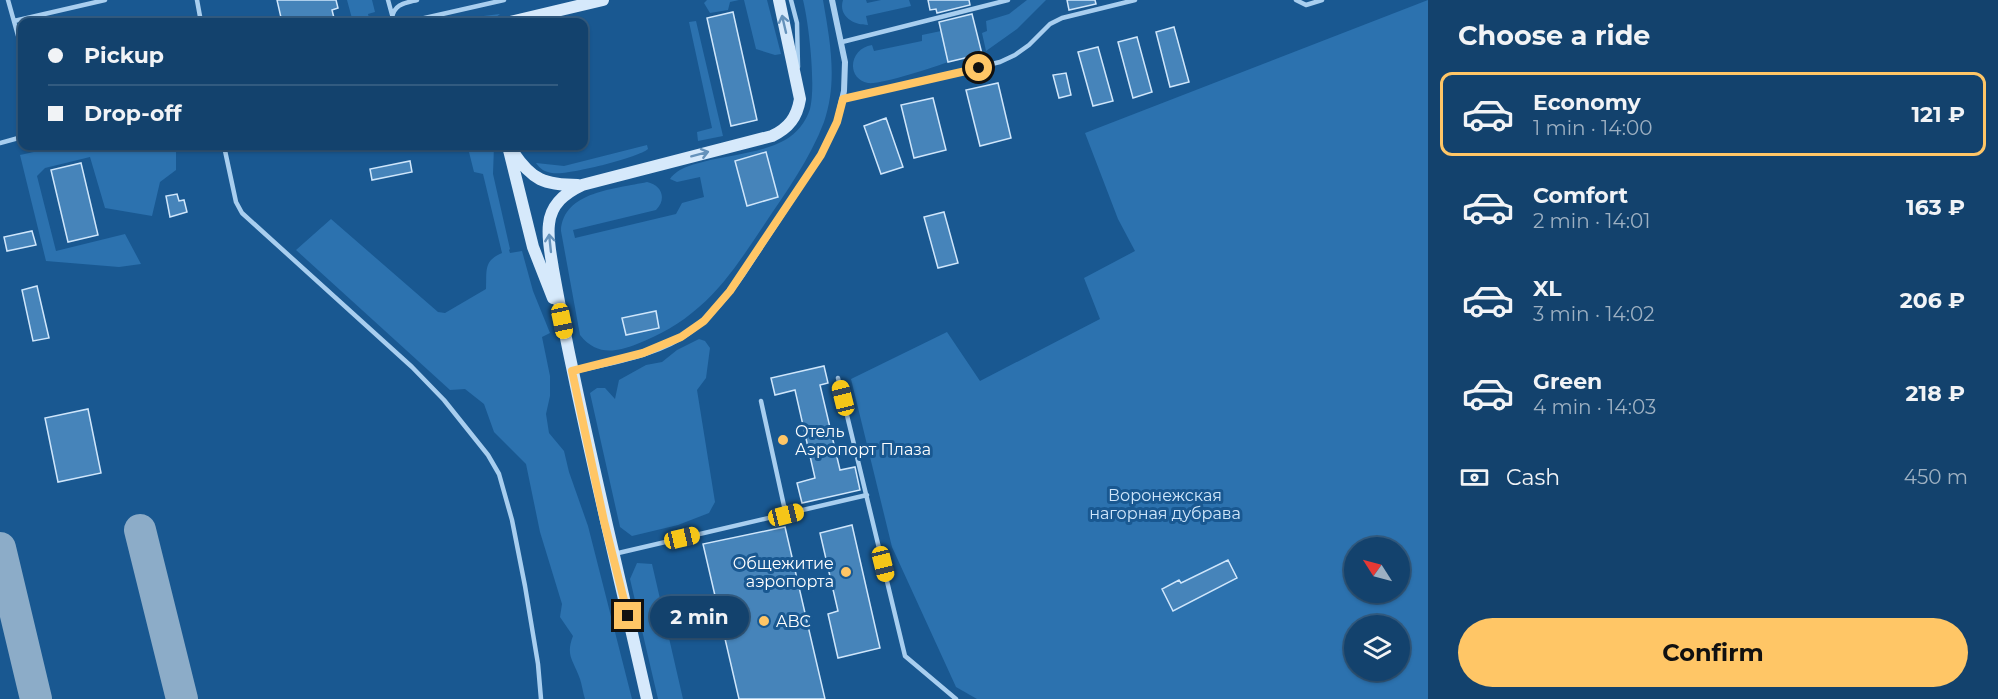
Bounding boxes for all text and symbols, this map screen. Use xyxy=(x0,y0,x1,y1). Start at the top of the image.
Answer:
one-way arrow xyxy=(778,14,790,33)
text: Choose a ride xyxy=(1458,19,1650,52)
text: Pickup xyxy=(84,42,164,69)
route start xyxy=(965,54,992,81)
icon: car xyxy=(1461,87,1515,141)
text: Economy xyxy=(1533,89,1641,116)
text: Drop-off xyxy=(84,100,182,127)
text: 121 ₽ xyxy=(1911,101,1965,128)
text: 1 min · 14:00 xyxy=(1533,116,1652,140)
one-way arrow xyxy=(690,148,709,160)
icon: car xyxy=(1461,180,1515,234)
text: Comfort xyxy=(1533,182,1628,209)
text: 163 ₽ xyxy=(1906,194,1965,221)
text: 2 min · 14:01 xyxy=(1533,209,1651,233)
one-way arrow xyxy=(544,233,555,253)
icon: car xyxy=(1461,273,1515,327)
text: XL xyxy=(1533,275,1562,302)
text: 206 ₽ xyxy=(1900,287,1965,314)
car xyxy=(549,302,575,340)
text: 3 min · 14:02 xyxy=(1533,302,1655,326)
icon: car xyxy=(1461,366,1515,420)
text: Green xyxy=(1533,368,1602,395)
car xyxy=(830,378,856,418)
text: 218 ₽ xyxy=(1906,380,1965,407)
text: 4 min · 14:03 xyxy=(1533,395,1656,419)
place label: Отель Аэропорт Плаза xyxy=(795,422,931,459)
marker: Отель Аэропорт Плаза xyxy=(776,433,790,447)
icon: cash xyxy=(1458,461,1491,494)
text: Cash xyxy=(1506,464,1560,491)
text: 450 m xyxy=(1904,465,1968,489)
park label: Воронежская нагорная дубрава xyxy=(1089,486,1241,523)
car xyxy=(766,502,806,528)
car xyxy=(662,525,702,551)
north arrow xyxy=(1344,537,1410,603)
map controls xyxy=(1344,537,1410,681)
car xyxy=(870,544,896,584)
place label: Общежитие аэропорта xyxy=(733,554,834,591)
marker: Общежитие аэропорта xyxy=(839,565,853,579)
callout: 2 min xyxy=(649,595,748,637)
route end xyxy=(614,602,641,629)
text: 2 min xyxy=(670,605,729,629)
place label: ABC xyxy=(776,612,811,631)
marker: ABC xyxy=(757,614,771,628)
button: layers xyxy=(1344,615,1410,681)
button: Confirm xyxy=(1458,618,1968,687)

